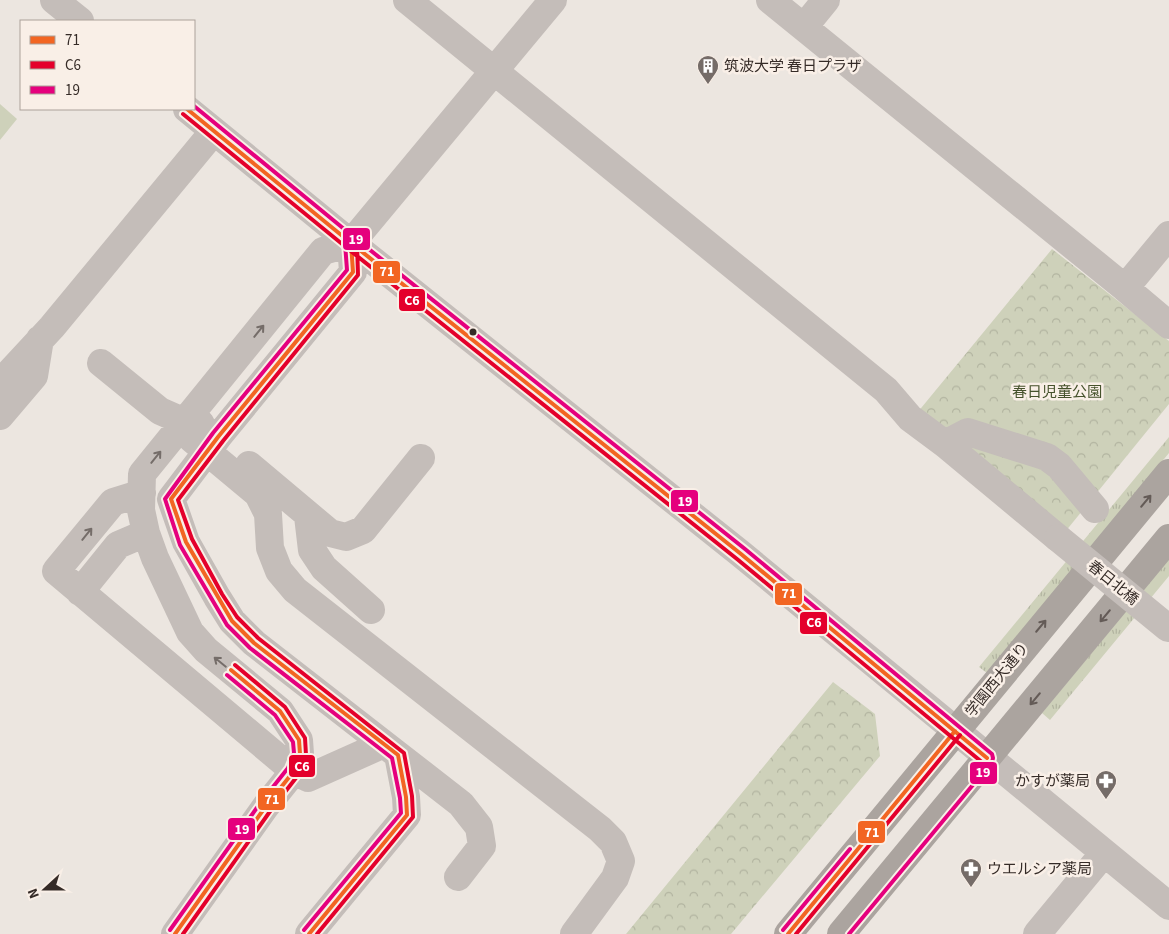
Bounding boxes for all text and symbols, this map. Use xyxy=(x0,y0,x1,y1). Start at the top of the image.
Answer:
legend xyxy=(20,20,195,110)
text: 71 xyxy=(65,30,80,51)
building icon: 筑波大学 春日プラザ xyxy=(696,54,720,85)
text: C6 xyxy=(65,55,81,76)
place label: 筑波大学 春日プラザ xyxy=(724,56,862,77)
text: 19 xyxy=(65,80,80,101)
line badge: 19 xyxy=(342,227,371,251)
text: 19 xyxy=(349,230,363,250)
line badge: 71 xyxy=(372,260,401,284)
text: 71 xyxy=(380,262,394,282)
line badge: C6 xyxy=(398,288,426,312)
text: C6 xyxy=(404,291,420,311)
one-way arrow xyxy=(253,325,264,338)
unlabelled marker xyxy=(468,327,478,337)
park label: 春日児童公園 xyxy=(1012,382,1102,403)
one-way arrow xyxy=(151,451,162,464)
line badge: 19 xyxy=(670,489,699,513)
text: 19 xyxy=(678,492,692,512)
one-way arrow xyxy=(1140,495,1151,508)
one-way arrow xyxy=(81,527,92,540)
street label: 春日北橋 xyxy=(1083,556,1143,610)
line badge: 71 xyxy=(774,582,803,606)
text: 71 xyxy=(782,584,796,604)
one-way arrow xyxy=(1099,609,1110,622)
line badge: C6 xyxy=(799,611,828,635)
text: C6 xyxy=(806,613,822,633)
one-way arrow xyxy=(1036,619,1047,632)
street label: 学園西大通り xyxy=(961,638,1033,722)
one-way arrow xyxy=(214,656,227,667)
one-way arrow xyxy=(1030,693,1041,706)
line badge: C6 xyxy=(288,754,316,778)
text: C6 xyxy=(294,757,310,777)
line badge: 19 xyxy=(969,761,998,785)
text: 19 xyxy=(976,763,990,783)
pharmacy icon: かすが薬局 xyxy=(1094,769,1118,800)
place label: かすが薬局 xyxy=(1015,771,1090,792)
line badge: 71 xyxy=(257,787,286,811)
text: 71 xyxy=(265,790,279,810)
line badge: 19 xyxy=(227,817,256,841)
text: 19 xyxy=(235,820,249,840)
line badge: 71 xyxy=(857,820,886,844)
text: 71 xyxy=(865,823,879,843)
pharmacy icon: ウエルシア薬局 xyxy=(959,857,983,888)
place label: ウエルシア薬局 xyxy=(987,859,1092,880)
north arrow xyxy=(20,864,70,914)
text: N xyxy=(23,885,45,901)

